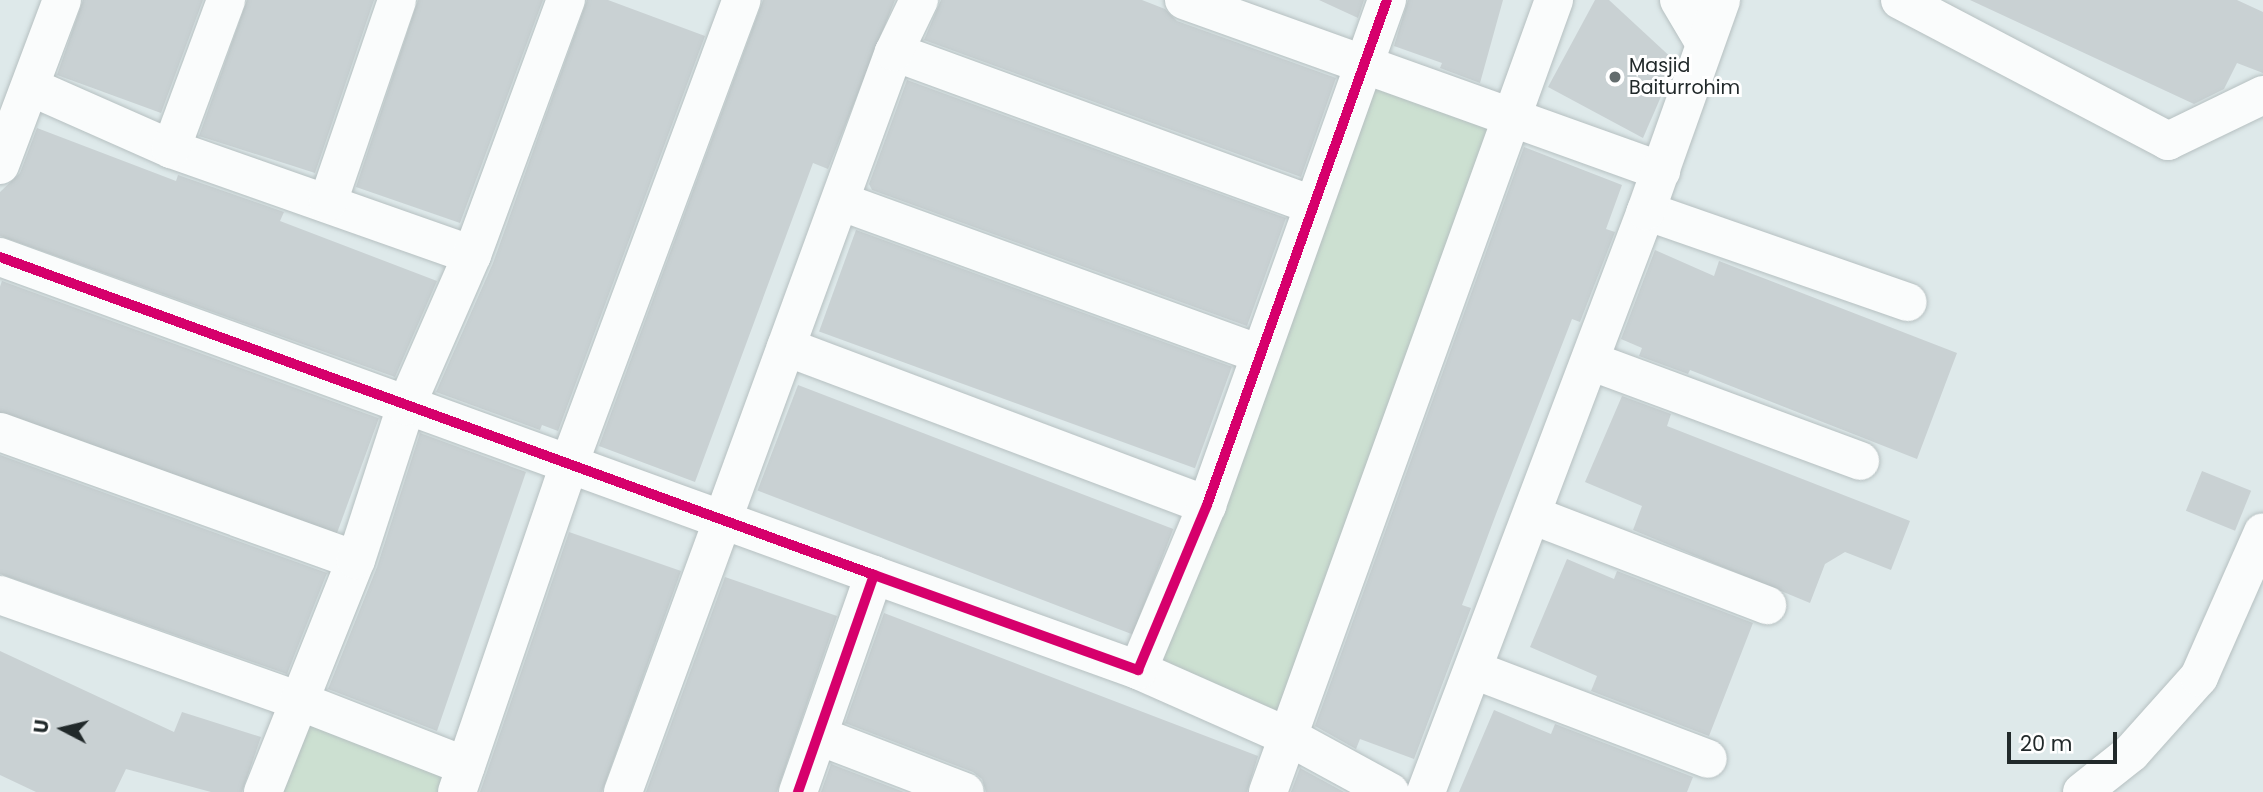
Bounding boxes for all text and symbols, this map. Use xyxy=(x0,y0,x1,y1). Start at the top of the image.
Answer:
place label: Masjid Baiturrohim xyxy=(1629,55,1740,99)
marker: Masjid Baiturrohim xyxy=(1607,69,1623,85)
north arrow xyxy=(28,694,98,764)
text: U xyxy=(27,718,56,735)
scale bar xyxy=(2011,718,2121,762)
text: 20 m xyxy=(2020,729,2073,758)

